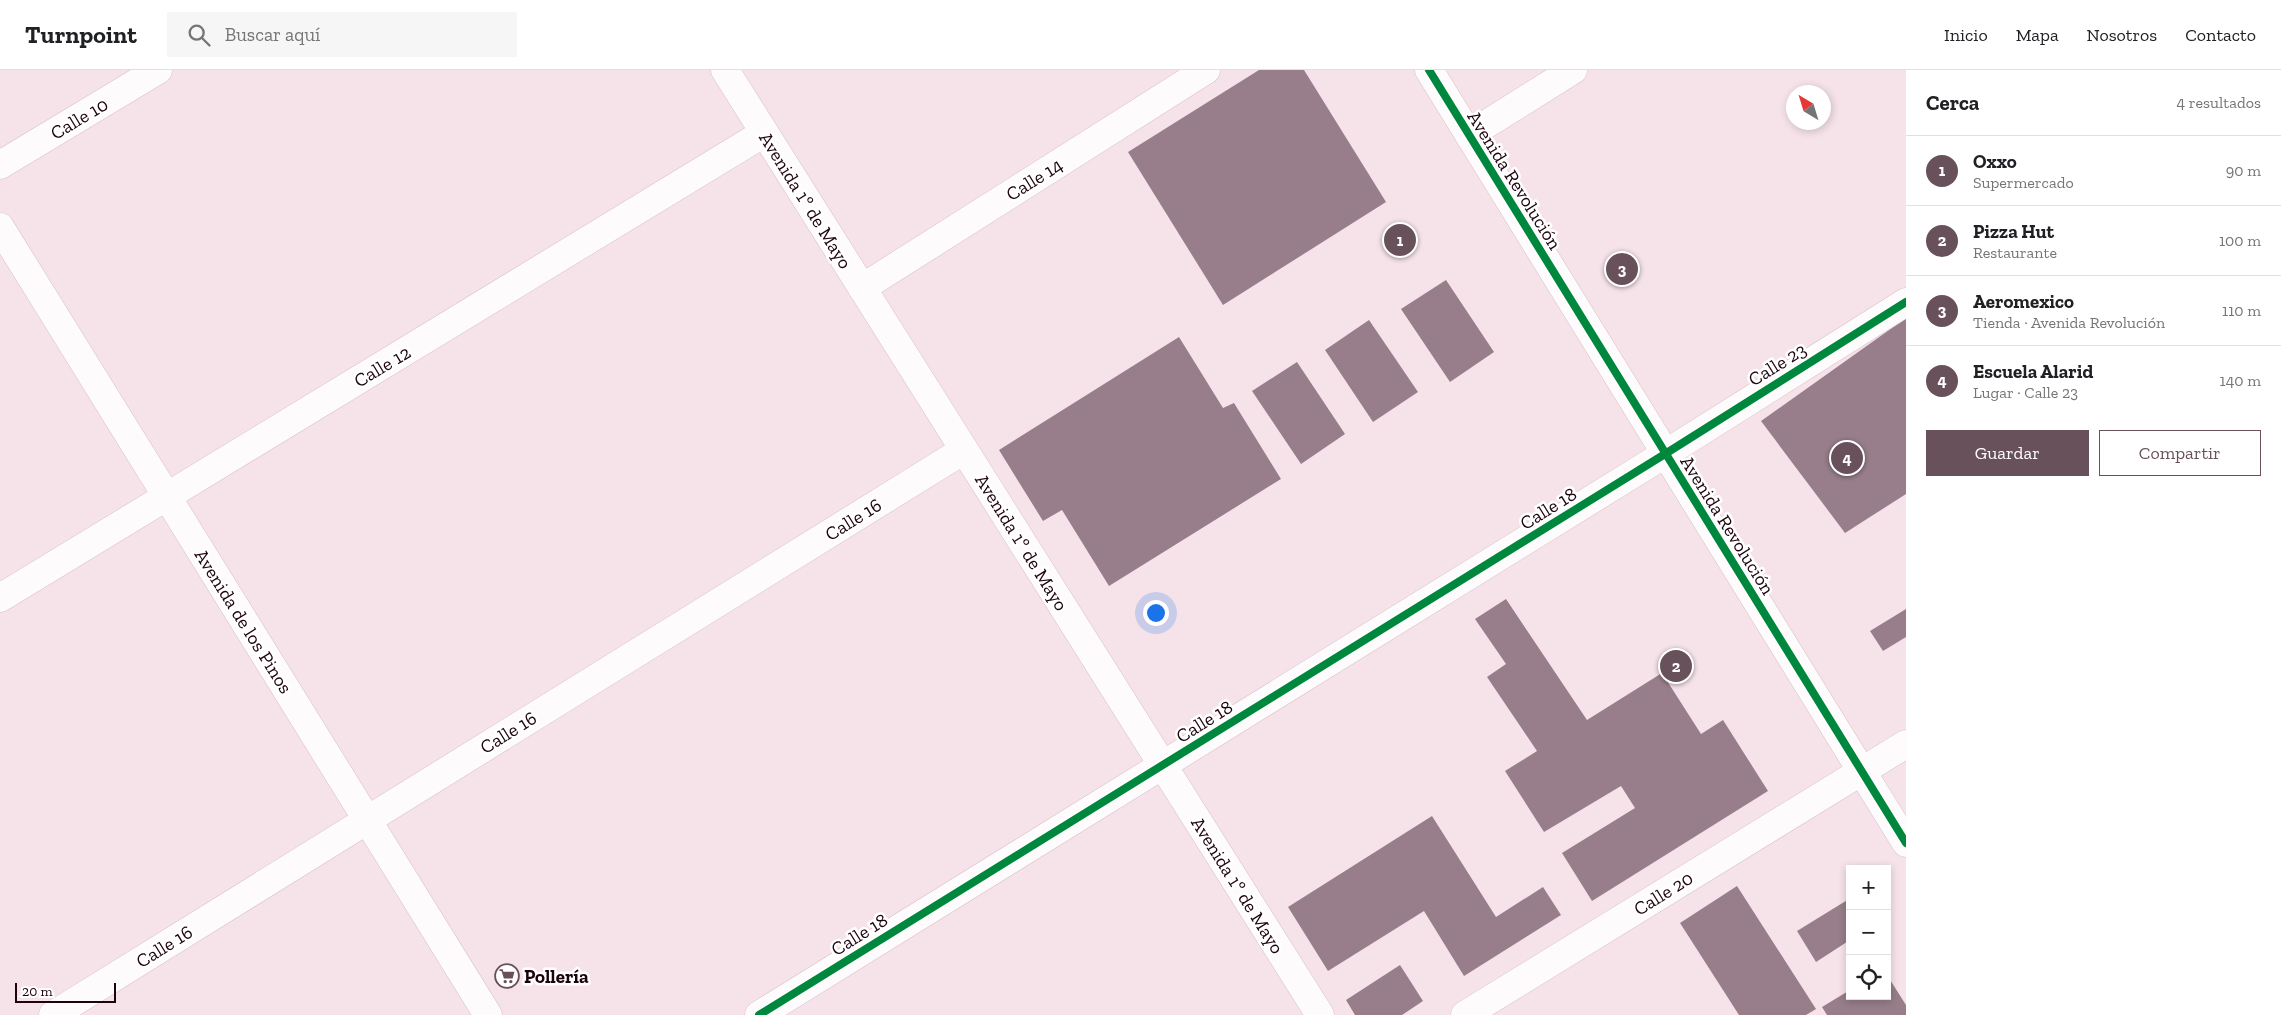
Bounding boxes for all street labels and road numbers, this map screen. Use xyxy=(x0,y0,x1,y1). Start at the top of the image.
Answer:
street label: Calle 10 xyxy=(46,92,112,145)
street label: Avenida Revolución xyxy=(1463,107,1567,254)
street label: Avenida 1º de Mayo xyxy=(754,128,857,273)
street label: Calle 14 xyxy=(1002,153,1067,206)
street label: Calle 23 xyxy=(1744,338,1810,391)
street label: Calle 12 xyxy=(350,341,415,392)
street label: Avenida Revolución xyxy=(1676,452,1780,599)
street label: Avenida 1º de Mayo xyxy=(970,470,1073,615)
street label: Calle 18 xyxy=(1516,482,1581,535)
street label: Calle 16 xyxy=(821,493,886,546)
street label: Avenida de los Pinos xyxy=(190,545,297,698)
street label: Calle 18 xyxy=(1172,695,1237,748)
street label: Calle 16 xyxy=(476,706,541,759)
street label: Avenida 1º de Mayo xyxy=(1186,813,1289,958)
street label: Calle 20 xyxy=(1629,866,1697,921)
street label: Calle 18 xyxy=(827,908,892,961)
street label: Calle 16 xyxy=(132,920,197,973)

